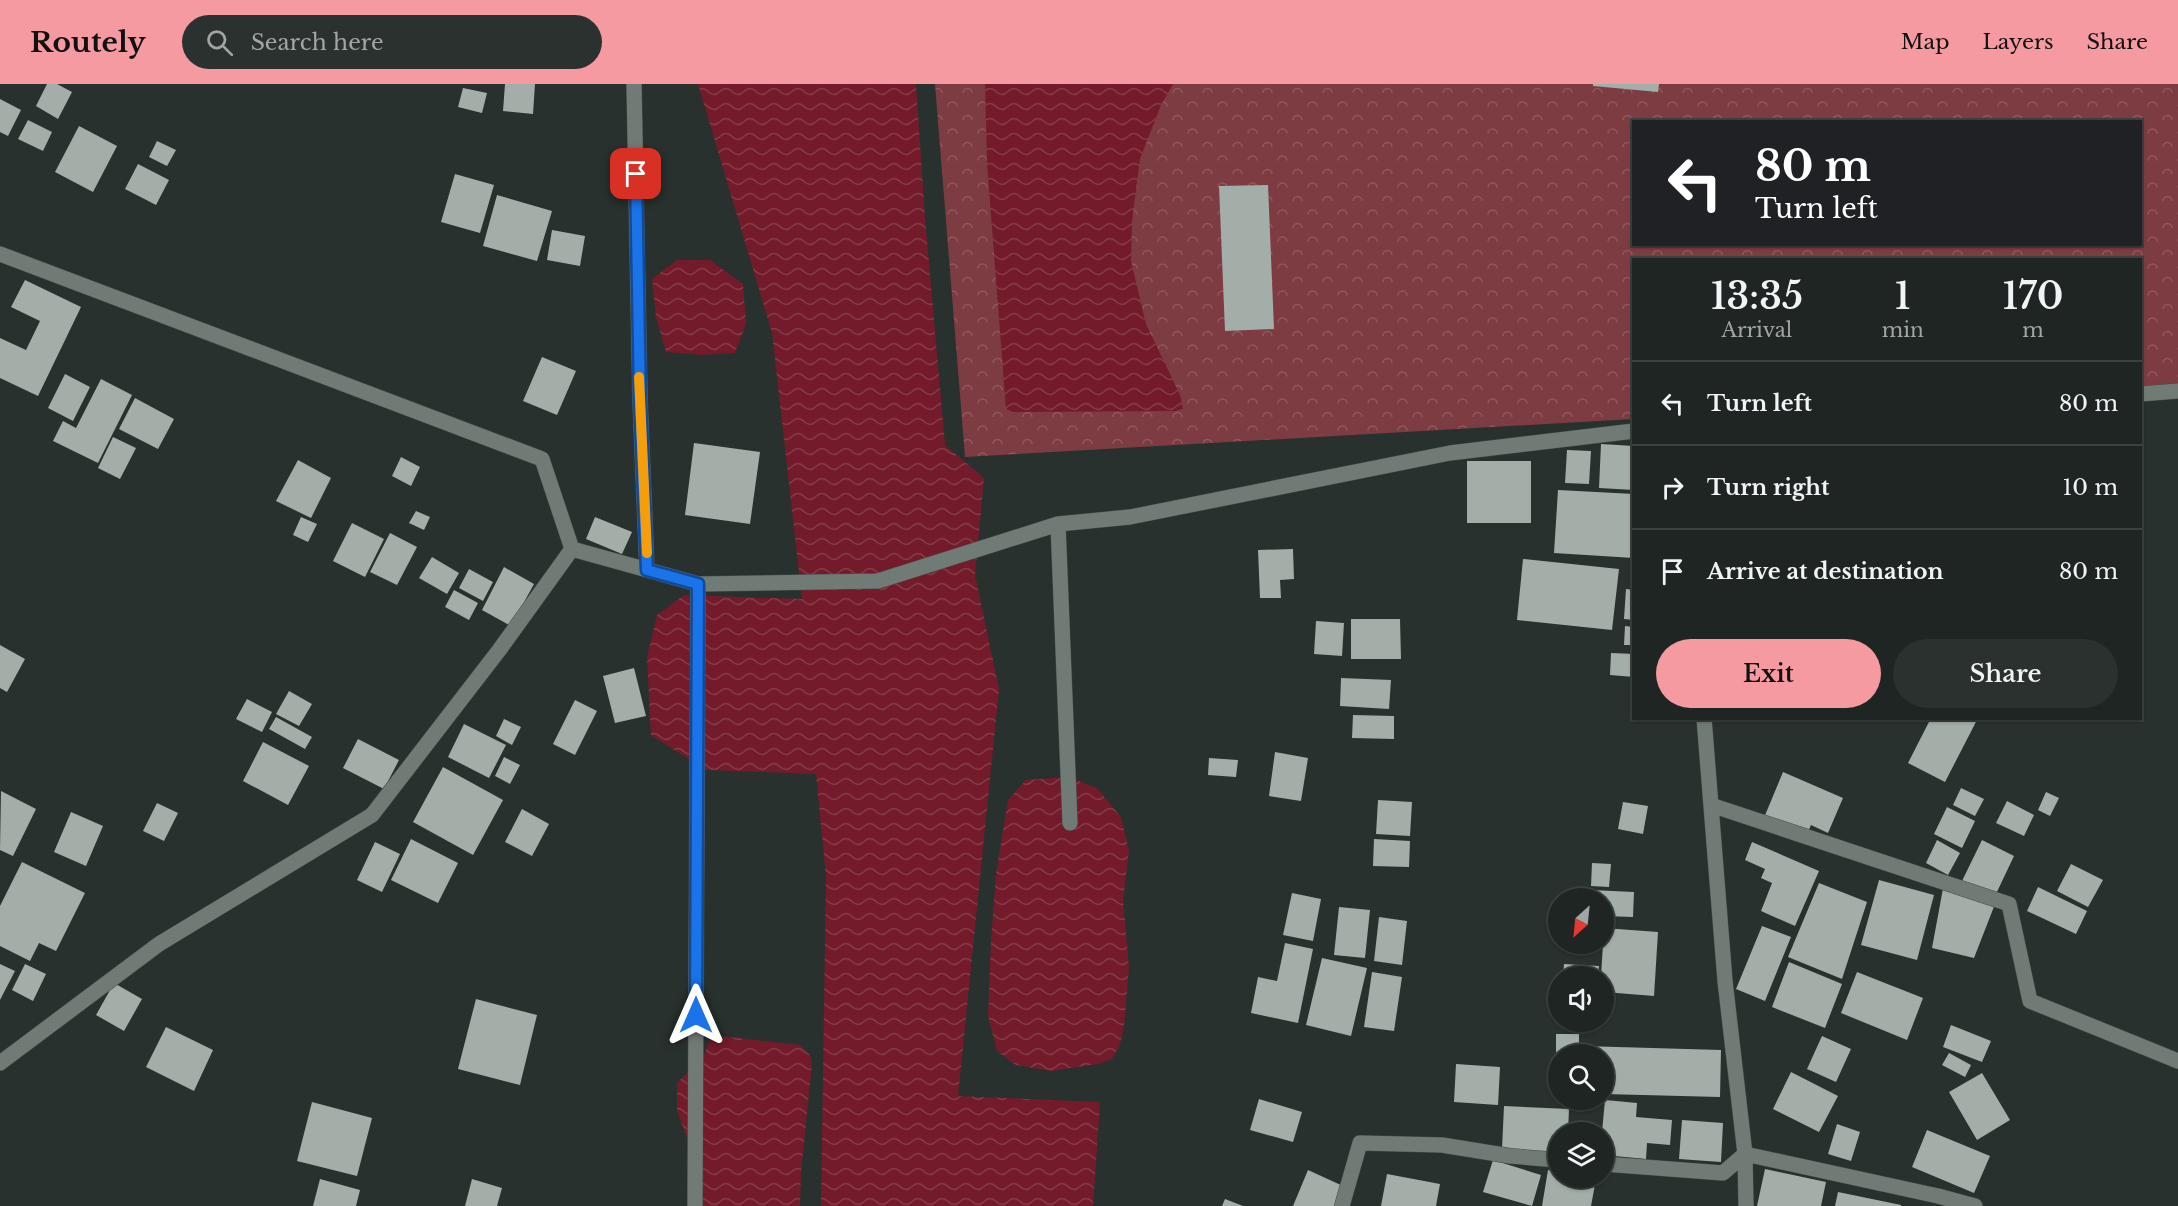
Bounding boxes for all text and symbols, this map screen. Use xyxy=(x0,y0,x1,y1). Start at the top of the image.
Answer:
search box xyxy=(182,15,602,69)
text: Routely xyxy=(30,25,146,60)
icon: search xyxy=(203,26,236,59)
text: Search here xyxy=(251,29,384,56)
text: Map xyxy=(1901,29,1950,55)
text: Layers xyxy=(1983,29,2054,55)
text: Share xyxy=(2087,29,2148,55)
text: 80 m xyxy=(1755,140,1871,192)
icon: left xyxy=(1656,144,1734,222)
pin xyxy=(610,148,661,199)
icon: arrive xyxy=(619,157,652,190)
text: Turn left xyxy=(1755,192,1878,225)
text: 13:35 xyxy=(1711,274,1803,319)
text: 1 xyxy=(1895,274,1911,319)
text: 170 xyxy=(2002,274,2063,319)
text: Arrival xyxy=(1721,318,1792,342)
text: min xyxy=(1882,318,1924,342)
text: m xyxy=(2022,318,2044,342)
icon: left xyxy=(1656,387,1689,420)
text: Turn left xyxy=(1707,390,1812,417)
text: 80 m xyxy=(2059,390,2118,417)
icon: right xyxy=(1656,471,1689,504)
text: Turn right xyxy=(1707,474,1829,501)
text: 10 m xyxy=(2063,474,2118,501)
icon: arrive xyxy=(1656,555,1689,588)
text: Arrive at destination xyxy=(1707,558,1944,585)
text: 80 m xyxy=(2059,558,2118,585)
button: Exit xyxy=(1656,639,1881,708)
button: Share xyxy=(1893,639,2118,708)
north arrow xyxy=(1548,888,1614,954)
map controls xyxy=(1548,888,1614,1188)
button: sound xyxy=(1548,966,1614,1032)
position arrow xyxy=(664,983,728,1047)
button: search xyxy=(1548,1044,1614,1110)
button: layers xyxy=(1548,1122,1614,1188)

